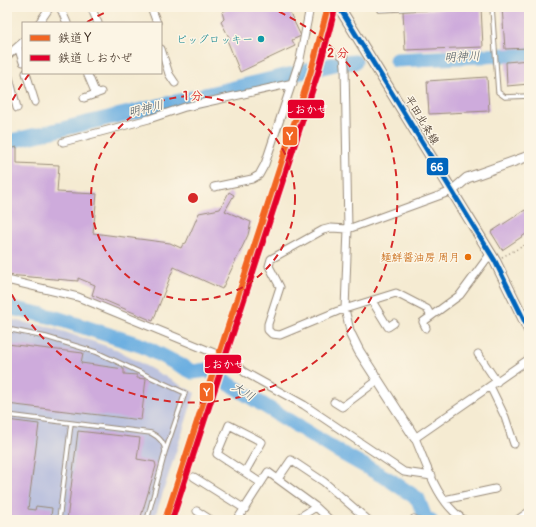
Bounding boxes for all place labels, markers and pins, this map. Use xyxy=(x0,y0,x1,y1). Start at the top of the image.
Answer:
place label: ビッグロッキー xyxy=(176,33,253,46)
marker: ビッグロッキー xyxy=(256,34,266,44)
centre of rings xyxy=(186,191,200,205)
place label: 麺鮮醤油房 周月 xyxy=(381,251,460,264)
marker: 麺鮮醤油房 周月 xyxy=(463,252,473,262)

